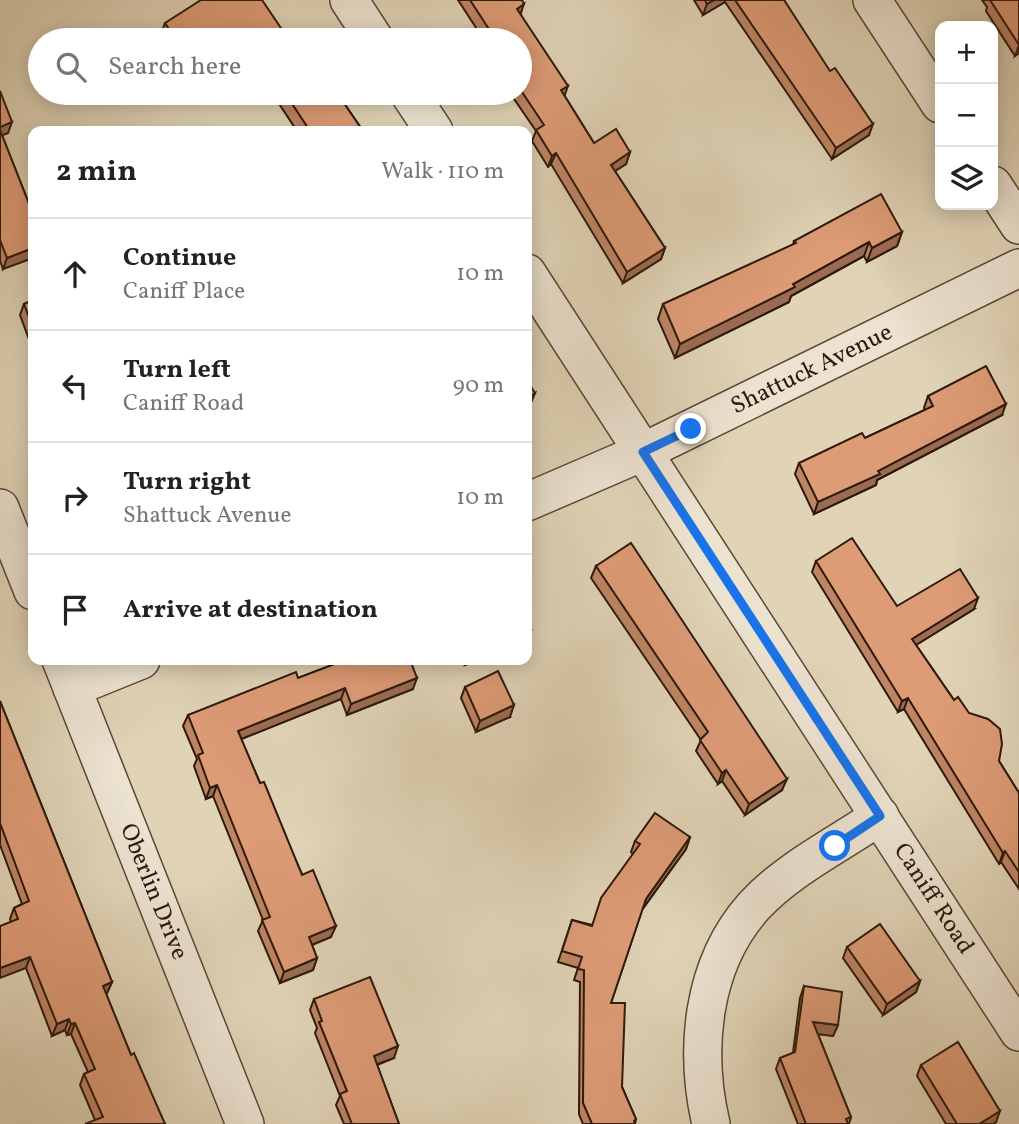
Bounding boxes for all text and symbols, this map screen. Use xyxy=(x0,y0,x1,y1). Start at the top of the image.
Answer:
map controls xyxy=(935,21,998,210)
button: + xyxy=(935,21,998,84)
search box xyxy=(28,28,532,105)
icon: search xyxy=(52,48,90,86)
text: Search here xyxy=(108,49,241,85)
button: − xyxy=(935,84,998,147)
button: layers xyxy=(935,147,998,210)
text: 2 min xyxy=(56,151,137,193)
text: Walk · 110 m xyxy=(381,156,504,188)
text: Continue xyxy=(123,240,236,276)
icon: ahead xyxy=(56,255,94,293)
text: 10 m xyxy=(456,258,504,290)
text: Caniff Place xyxy=(123,276,245,308)
street label: Shattuck Avenue xyxy=(726,316,898,424)
text: Turn left xyxy=(123,352,231,388)
icon: left xyxy=(56,367,94,405)
text: 90 m xyxy=(453,370,504,402)
text: Caniff Road xyxy=(123,388,244,420)
route end xyxy=(675,413,706,444)
text: Turn right xyxy=(123,464,251,500)
icon: right xyxy=(56,479,94,517)
text: 10 m xyxy=(456,482,504,514)
text: Shattuck Avenue xyxy=(123,500,291,532)
icon: arrive xyxy=(56,591,94,629)
text: Arrive at destination xyxy=(123,592,378,628)
street label: Oberlin Drive xyxy=(110,819,196,965)
route start xyxy=(819,830,850,861)
street label: Caniff Road xyxy=(884,837,982,961)

